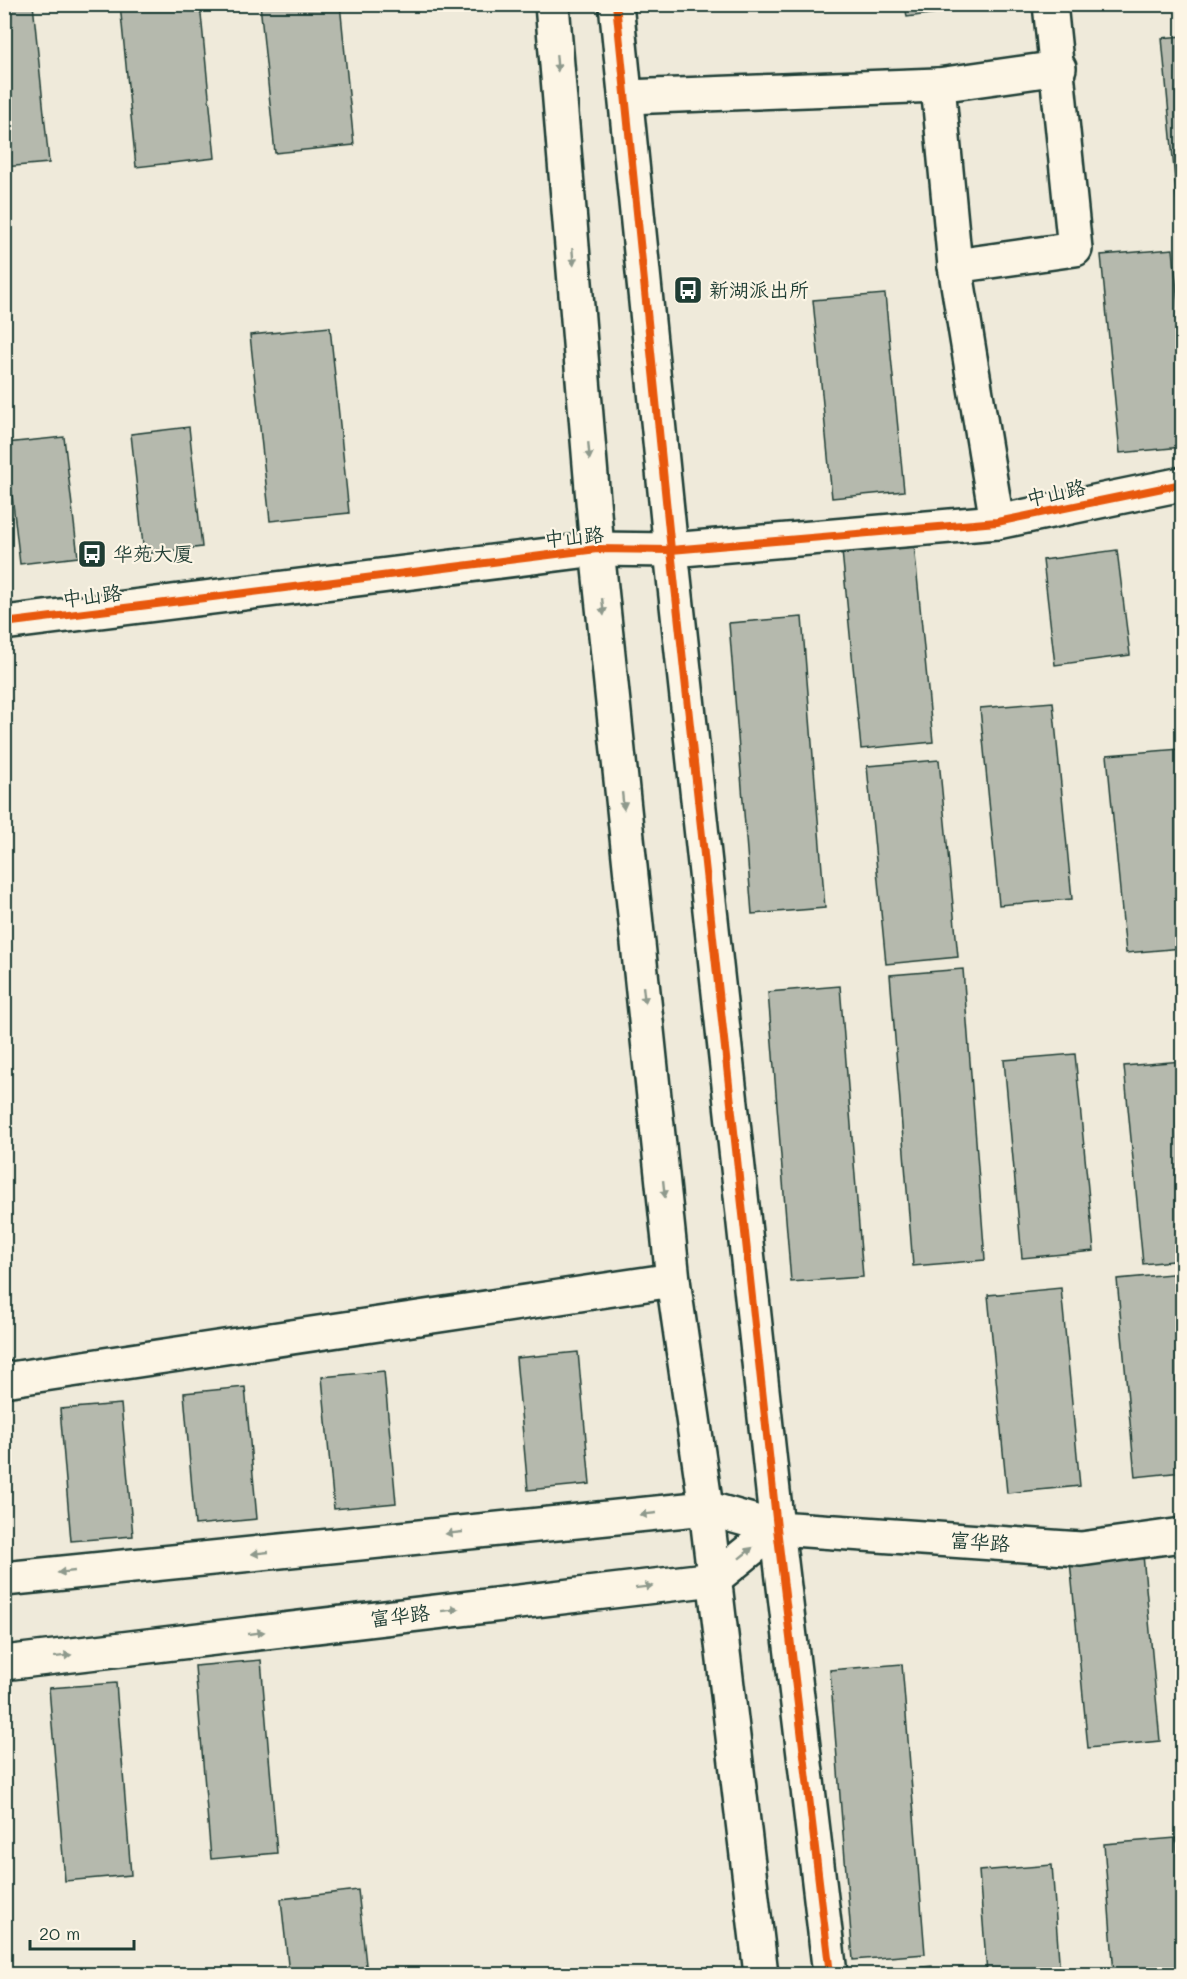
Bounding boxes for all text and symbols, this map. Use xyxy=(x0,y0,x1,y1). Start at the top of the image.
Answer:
one-way arrow xyxy=(552,53,562,72)
one-way arrow xyxy=(568,248,578,267)
bus stop icon: 新湖派出所 xyxy=(672,274,704,306)
place label: 新湖派出所 xyxy=(709,276,809,302)
one-way arrow xyxy=(584,442,594,461)
street label: 中山路 xyxy=(1024,473,1089,511)
street label: 中山路 xyxy=(543,520,606,552)
bus stop icon: 华苑大厦 xyxy=(76,538,108,570)
place label: 华苑大厦 xyxy=(113,540,193,566)
street label: 中山路 xyxy=(61,578,124,612)
one-way arrow xyxy=(598,598,608,617)
one-way arrow xyxy=(618,792,628,811)
one-way arrow xyxy=(639,986,648,1005)
one-way arrow xyxy=(659,1180,669,1199)
one-way arrow xyxy=(638,1509,657,1519)
street label: 富华路 xyxy=(949,1526,1012,1556)
one-way arrow xyxy=(444,1528,463,1538)
one-way arrow xyxy=(738,1547,754,1560)
one-way arrow xyxy=(250,1548,269,1558)
one-way arrow xyxy=(56,1567,75,1577)
one-way arrow xyxy=(634,1582,653,1592)
street label: 富华路 xyxy=(369,1598,432,1632)
one-way arrow xyxy=(440,1605,459,1615)
one-way arrow xyxy=(247,1628,266,1638)
one-way arrow xyxy=(53,1651,72,1661)
scale bar xyxy=(30,1913,134,1951)
text: 20 m xyxy=(39,1921,80,1945)

